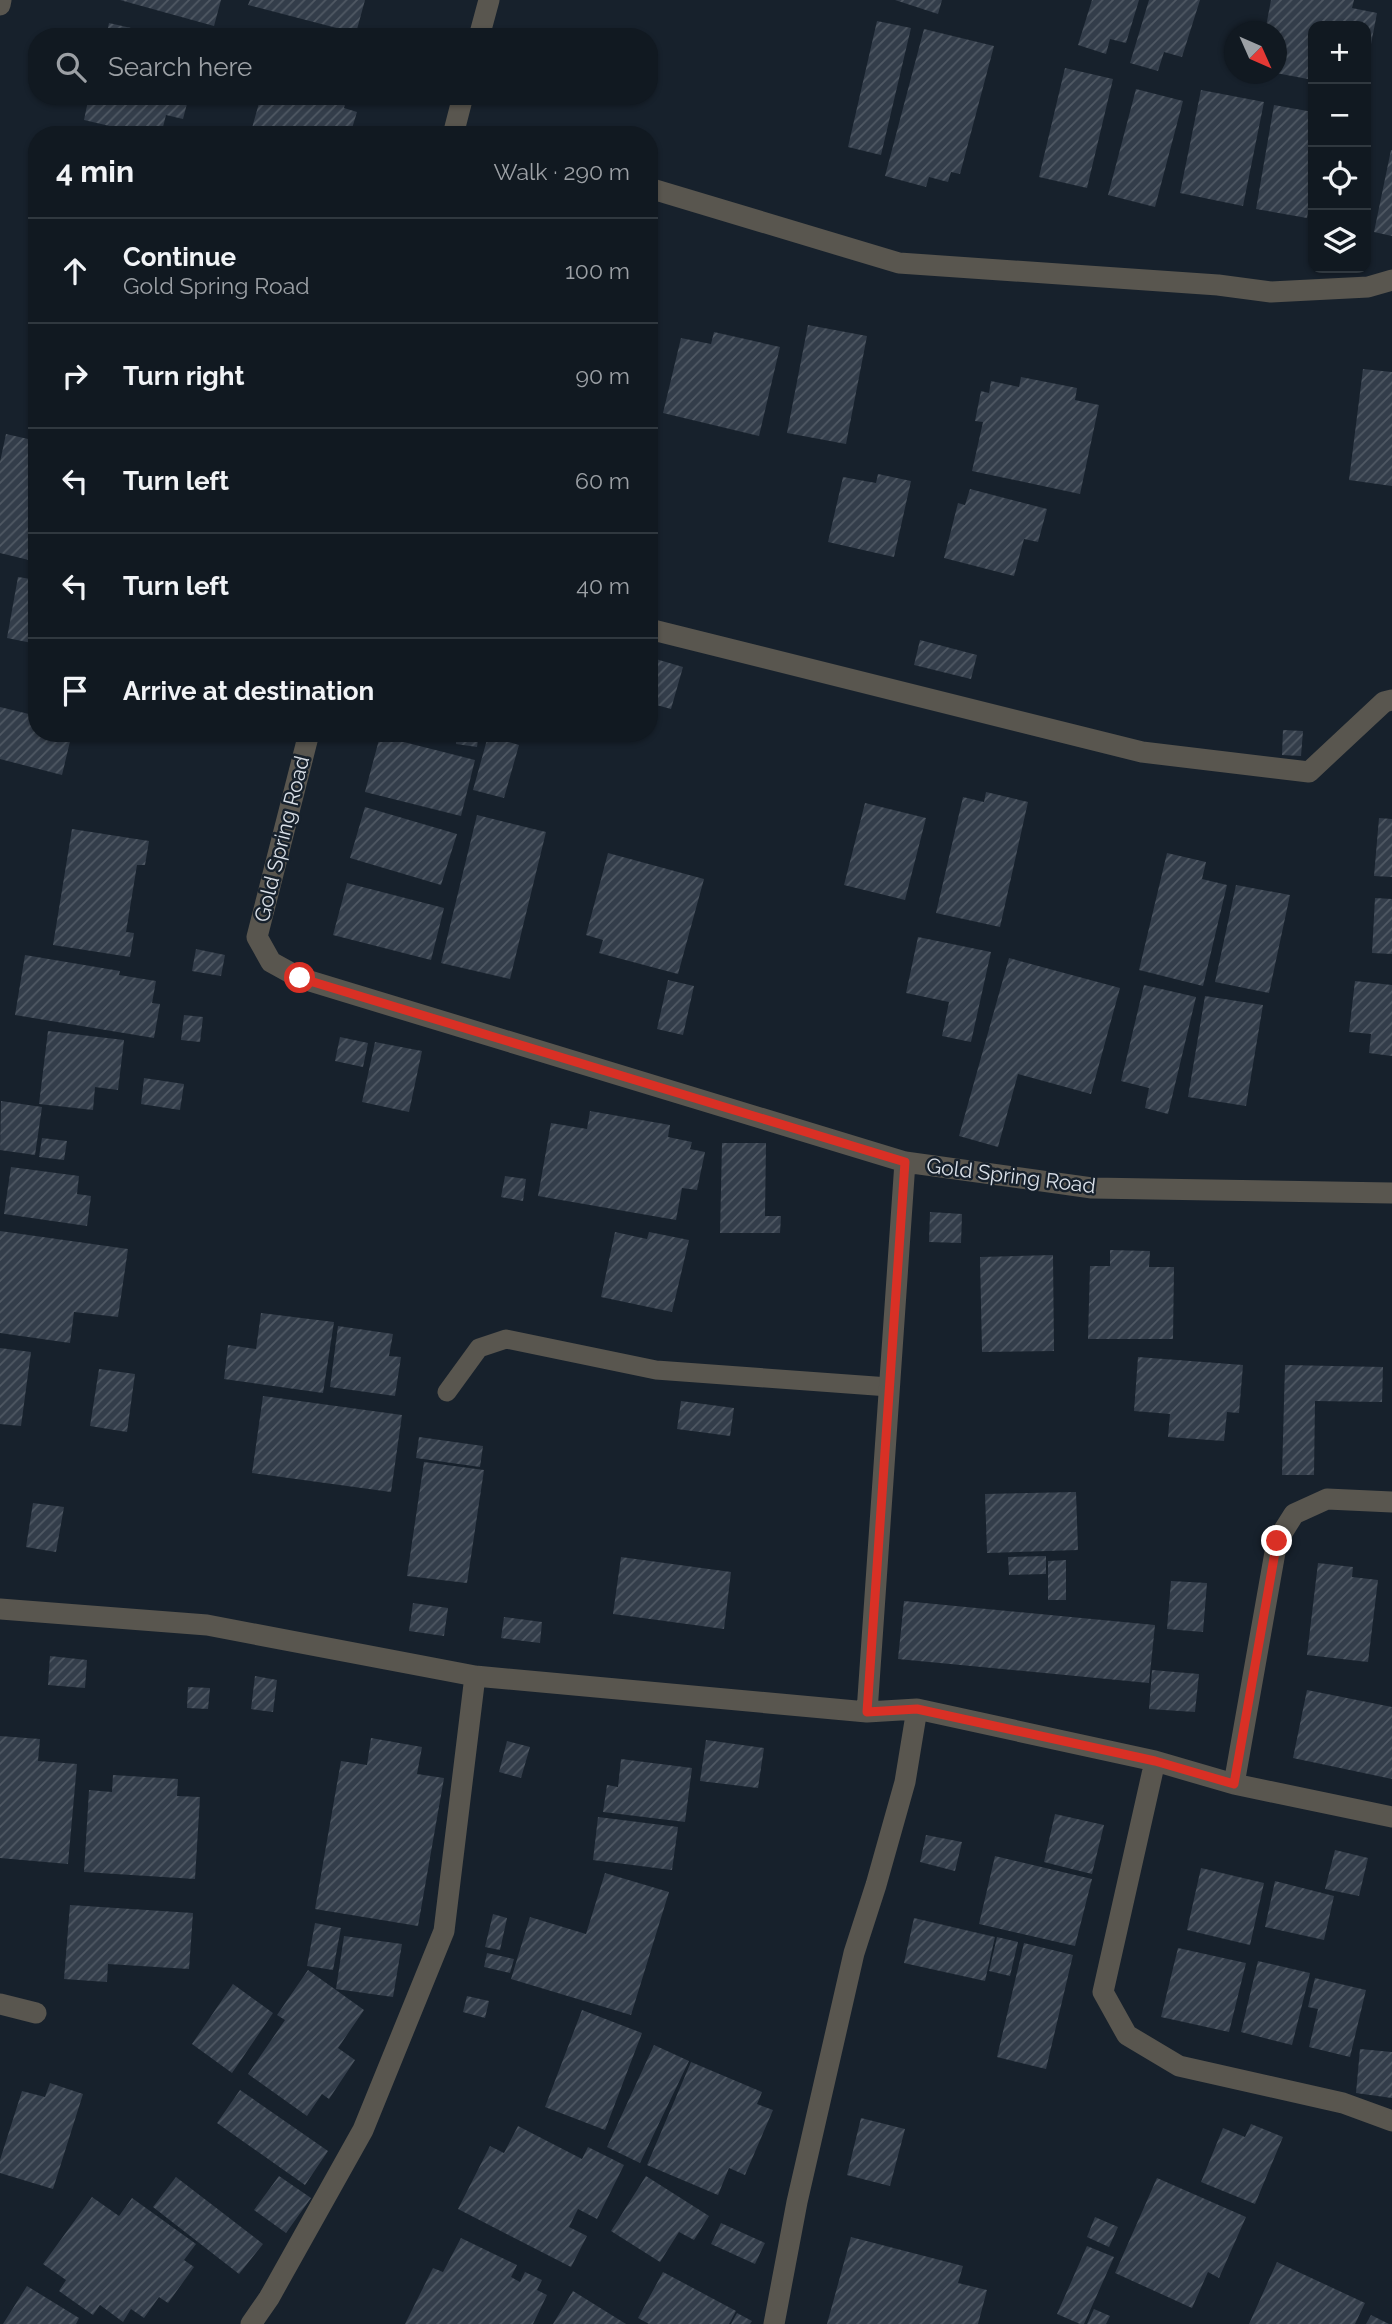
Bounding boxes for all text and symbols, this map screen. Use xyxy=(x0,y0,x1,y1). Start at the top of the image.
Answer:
north arrow xyxy=(1224,21,1287,84)
map controls xyxy=(1308,21,1371,273)
button: + xyxy=(1308,21,1371,84)
search box xyxy=(28,28,658,105)
icon: search xyxy=(52,48,90,86)
text: Search here xyxy=(108,52,252,82)
button: − xyxy=(1308,84,1371,147)
button: locate xyxy=(1308,147,1371,210)
text: 4 min xyxy=(56,154,134,189)
text: Walk · 290 m xyxy=(494,158,630,185)
button: layers xyxy=(1308,210,1371,273)
text: Continue xyxy=(123,242,236,272)
icon: ahead xyxy=(56,252,94,290)
text: 100 m xyxy=(565,257,630,284)
text: Gold Spring Road xyxy=(123,272,309,299)
icon: right xyxy=(56,357,94,395)
text: Turn right xyxy=(123,361,244,391)
text: 90 m xyxy=(575,362,630,389)
icon: left xyxy=(56,462,94,500)
text: Turn left xyxy=(123,466,229,496)
text: 60 m xyxy=(575,467,630,494)
icon: left xyxy=(56,567,94,605)
text: Turn left xyxy=(123,571,229,601)
text: 40 m xyxy=(576,572,630,599)
icon: arrive xyxy=(56,672,94,710)
text: Arrive at destination xyxy=(123,676,374,706)
street label: Gold Spring Road xyxy=(249,753,314,925)
route start xyxy=(284,962,315,993)
street label: Gold Spring Road xyxy=(925,1153,1097,1198)
route end xyxy=(1261,1525,1292,1556)

